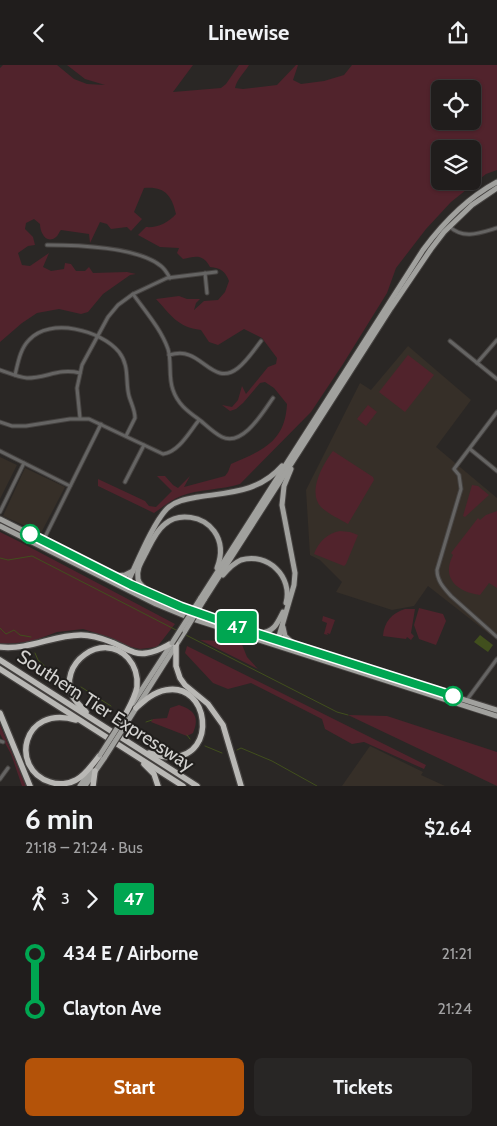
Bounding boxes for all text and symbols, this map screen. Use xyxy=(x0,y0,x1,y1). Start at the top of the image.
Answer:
icon: back xyxy=(25,19,53,47)
text: Linewise xyxy=(208,19,289,46)
icon: share xyxy=(444,19,472,47)
map controls xyxy=(431,80,481,190)
button: locate xyxy=(431,80,481,130)
button: layers xyxy=(431,140,481,190)
unlabelled marker xyxy=(20,524,40,544)
line badge: 47 xyxy=(214,611,260,643)
text: 47 xyxy=(227,616,247,638)
street label: Southern Tier Expressway xyxy=(13,645,199,776)
unlabelled marker xyxy=(443,686,463,706)
text: 6 min xyxy=(25,802,94,836)
text: $2.64 xyxy=(424,817,472,840)
text: 21:18 – 21:24 · Bus xyxy=(25,838,143,857)
icon: walk xyxy=(25,885,53,913)
icon: forward xyxy=(78,885,106,913)
text: 47 xyxy=(124,888,144,910)
text: 3 xyxy=(61,889,70,908)
text: 434 E / Airborne xyxy=(63,942,198,965)
text: 21:21 xyxy=(441,944,472,963)
text: Clayton Ave xyxy=(63,997,161,1020)
text: 21:24 xyxy=(437,999,472,1018)
button: Start xyxy=(25,1058,244,1116)
button: Tickets xyxy=(254,1058,472,1116)

